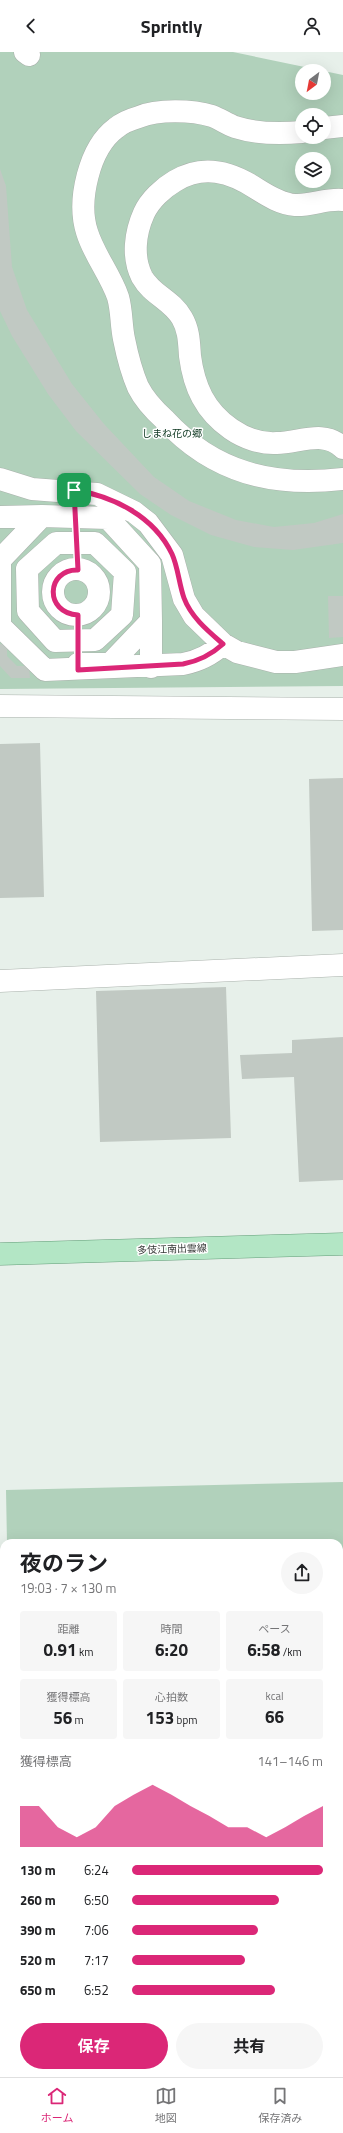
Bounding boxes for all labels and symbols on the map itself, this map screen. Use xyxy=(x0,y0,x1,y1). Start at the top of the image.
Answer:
north arrow xyxy=(295,64,331,100)
park label: しまね花の郷 xyxy=(142,426,202,441)
pin xyxy=(57,473,91,507)
street label: 多伎江南出雲線 xyxy=(137,1240,207,1258)

